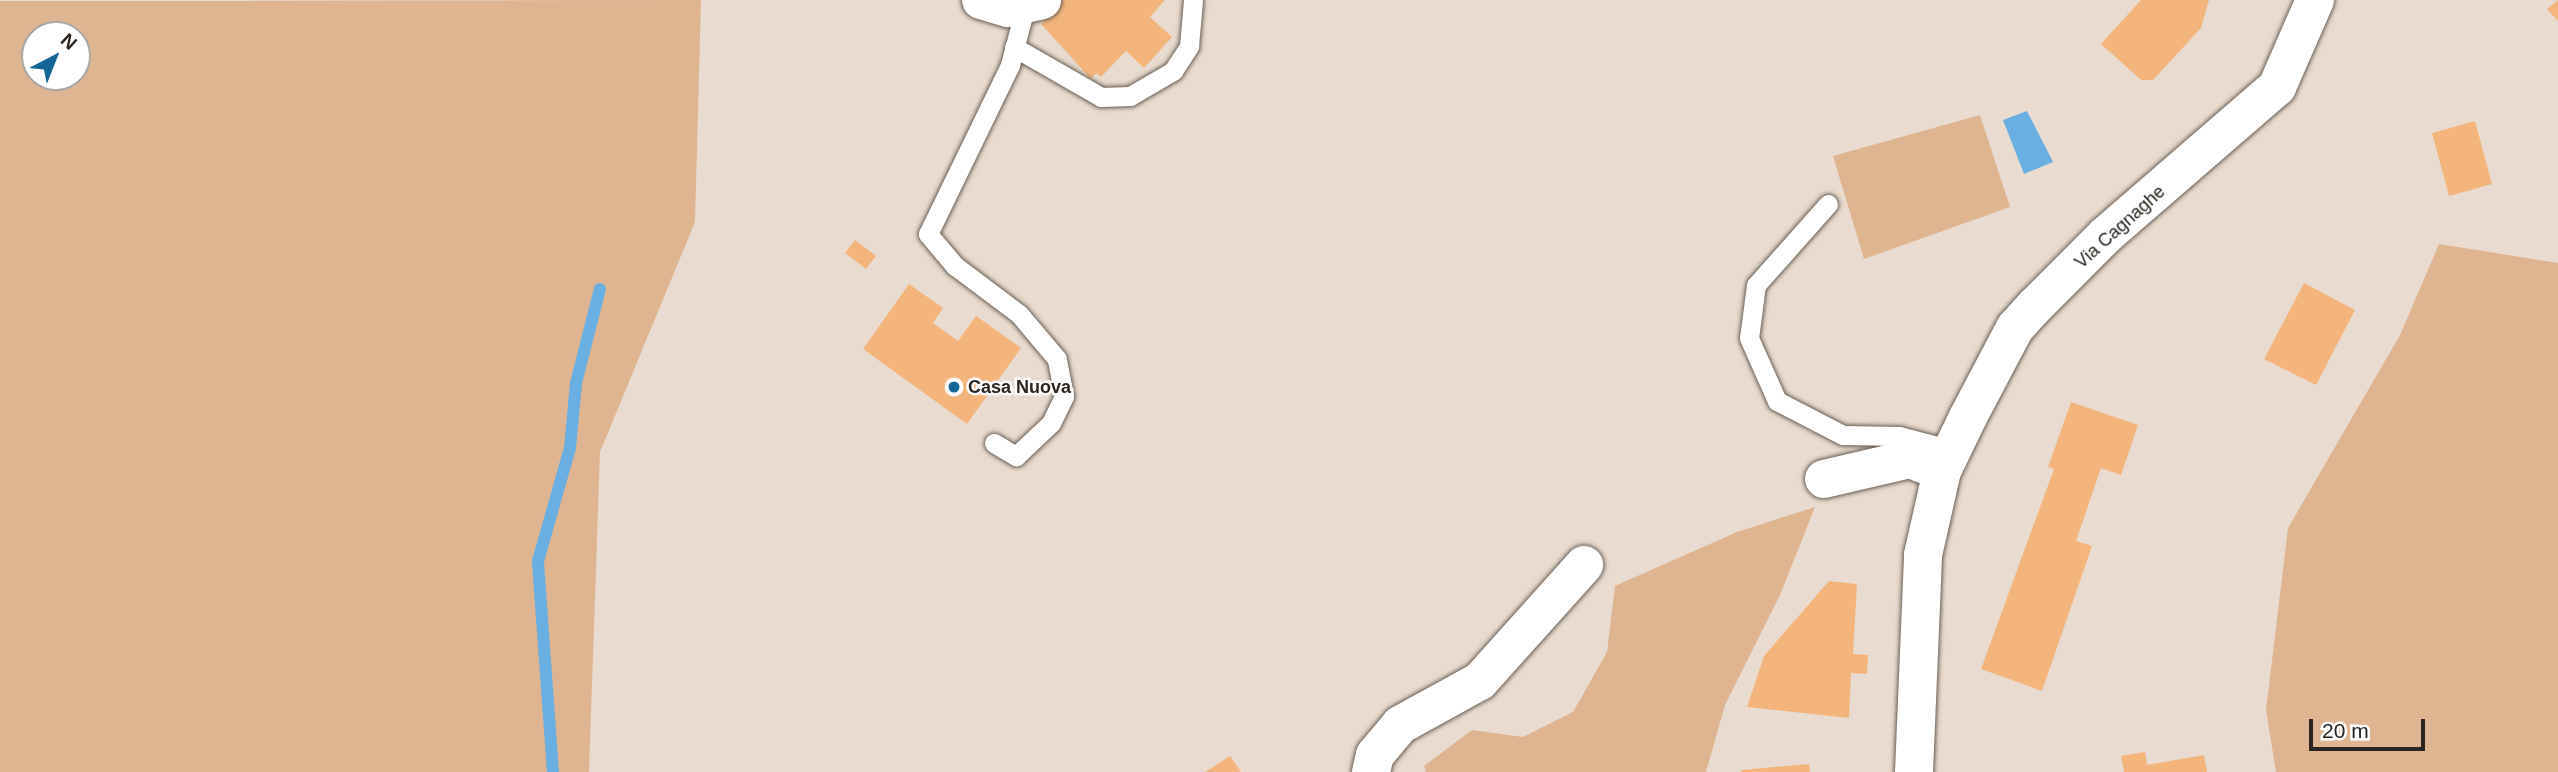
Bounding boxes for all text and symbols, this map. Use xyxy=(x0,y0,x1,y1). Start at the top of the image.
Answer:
north arrow xyxy=(21,21,91,91)
text: N xyxy=(57,29,81,54)
street label: Via Cagnaghe xyxy=(2071,181,2169,273)
place label: Casa Nuova xyxy=(968,376,1071,398)
marker: Casa Nuova xyxy=(946,379,962,395)
scale bar xyxy=(2313,706,2428,750)
text: 20 m xyxy=(2322,719,2369,742)

